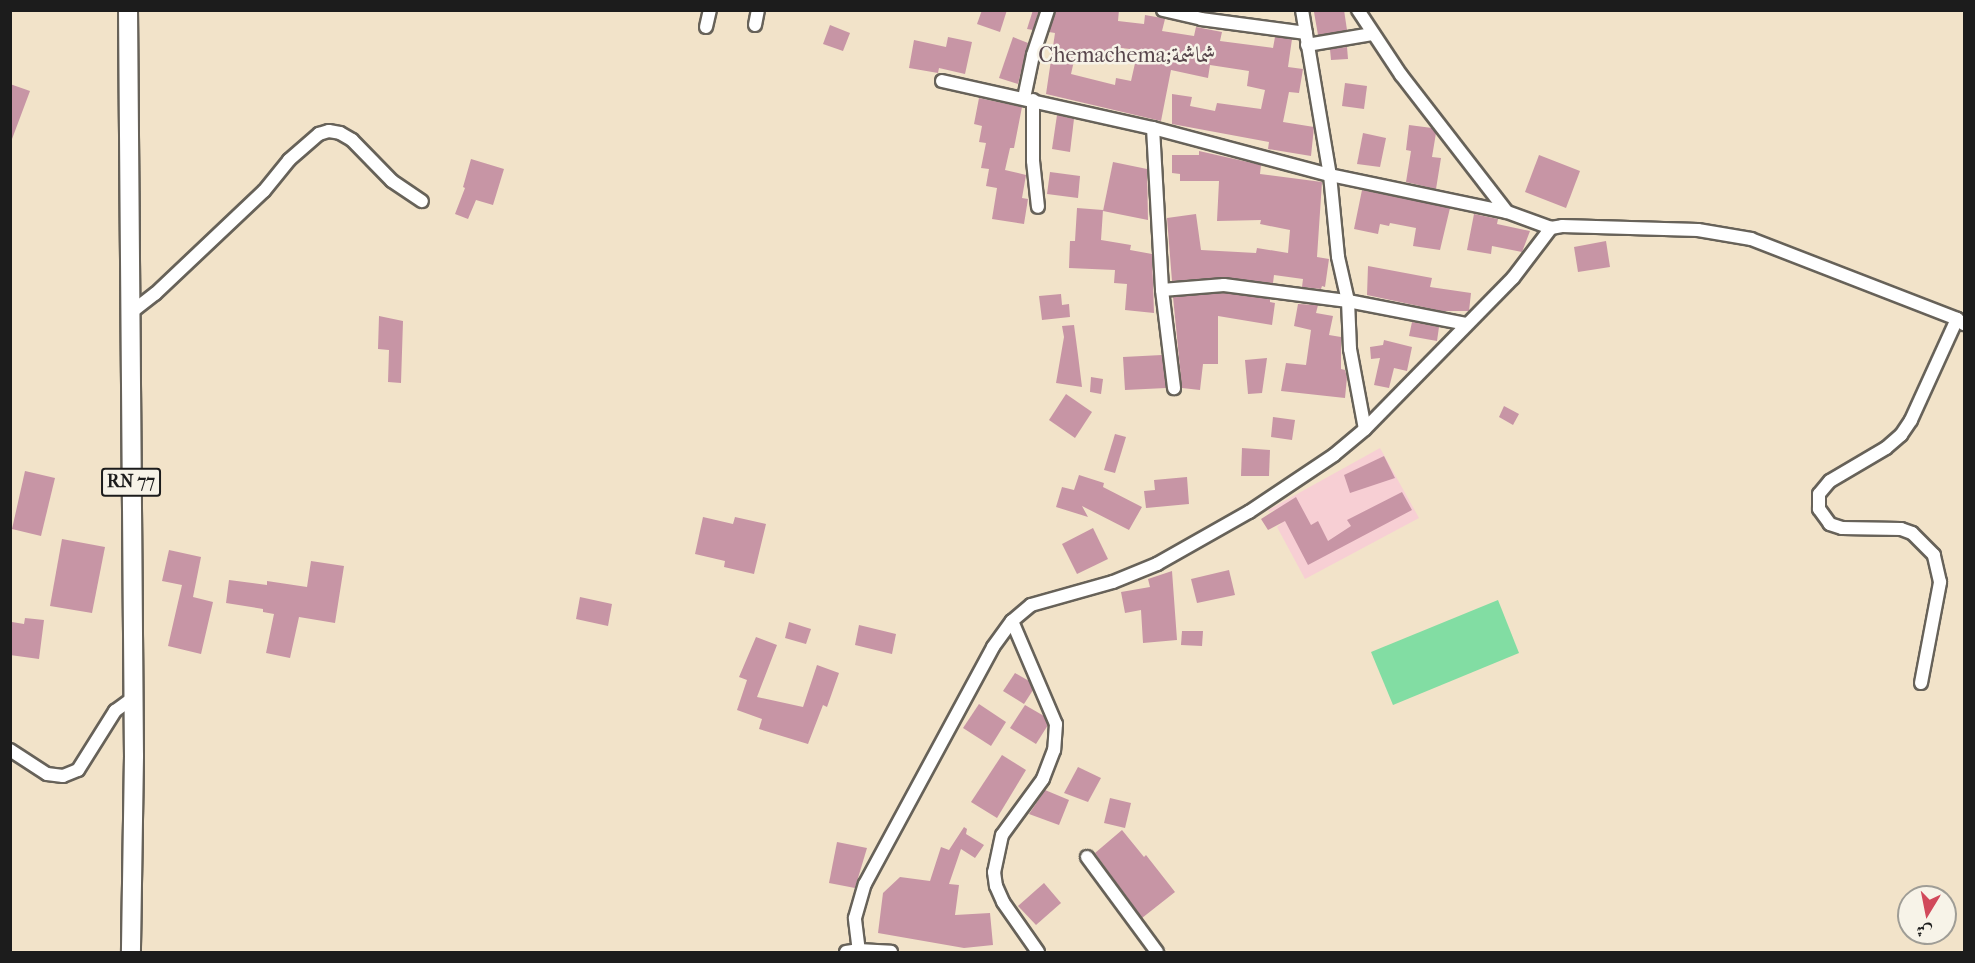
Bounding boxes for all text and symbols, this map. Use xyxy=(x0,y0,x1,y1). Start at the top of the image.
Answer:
district label: Chemachema;شماشمة xyxy=(1038,43,1216,69)
road number: RN 77 xyxy=(101,467,161,497)
north arrow xyxy=(1897,885,1957,945)
text: ش xyxy=(1915,921,1934,942)

